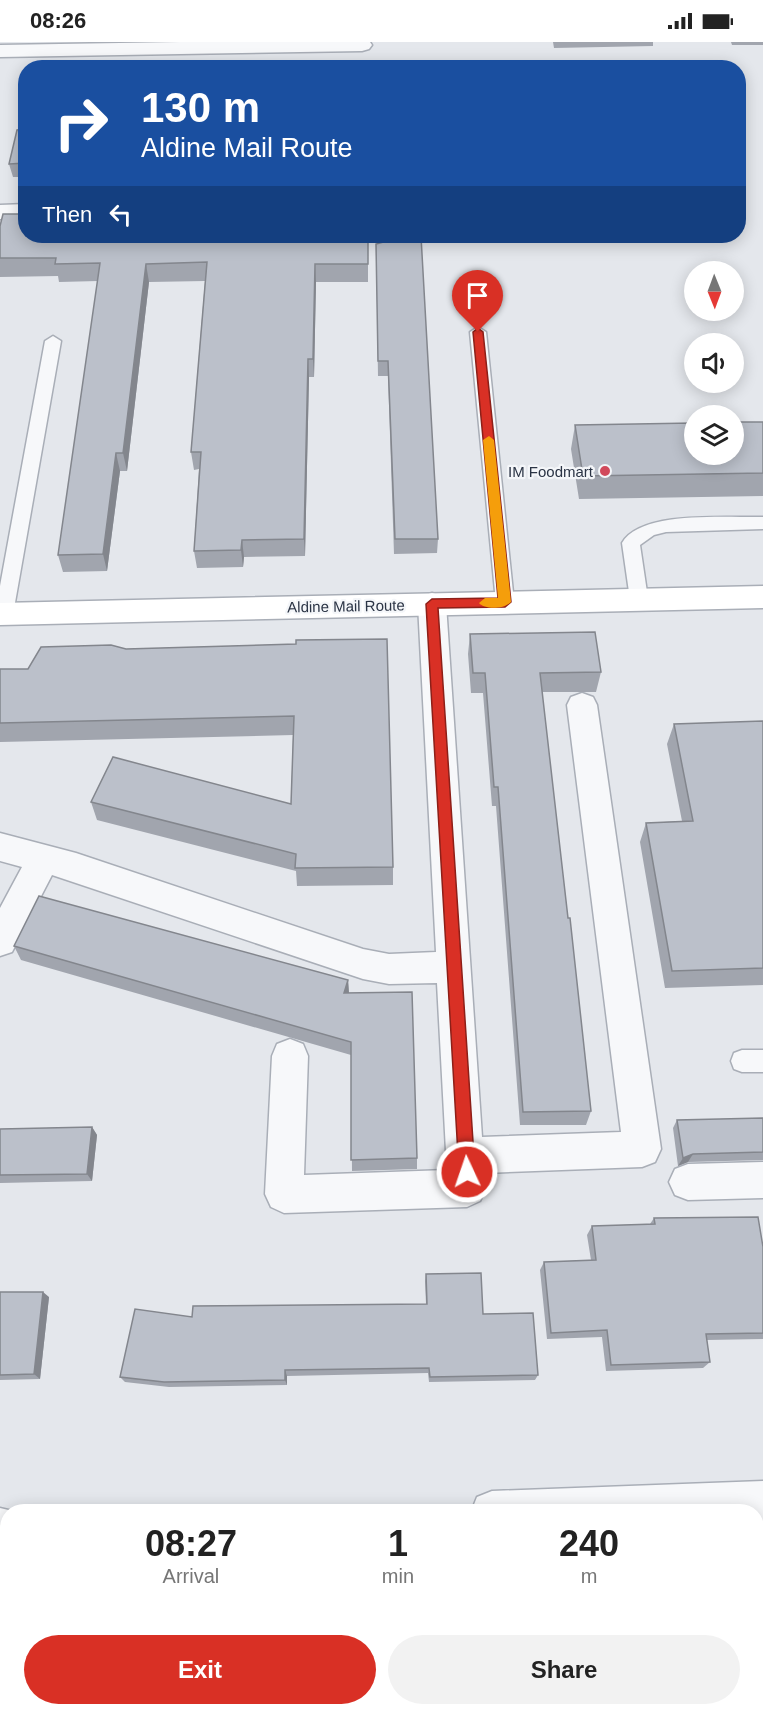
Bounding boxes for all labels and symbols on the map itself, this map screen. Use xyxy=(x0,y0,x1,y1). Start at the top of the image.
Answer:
north arrow xyxy=(684,261,744,321)
pin xyxy=(452,270,503,332)
place label: IM Foodmart xyxy=(508,463,594,480)
marker: IM Foodmart xyxy=(598,464,612,478)
street label: Aldine Mail Route xyxy=(287,596,405,616)
position arrow xyxy=(435,1140,499,1204)

